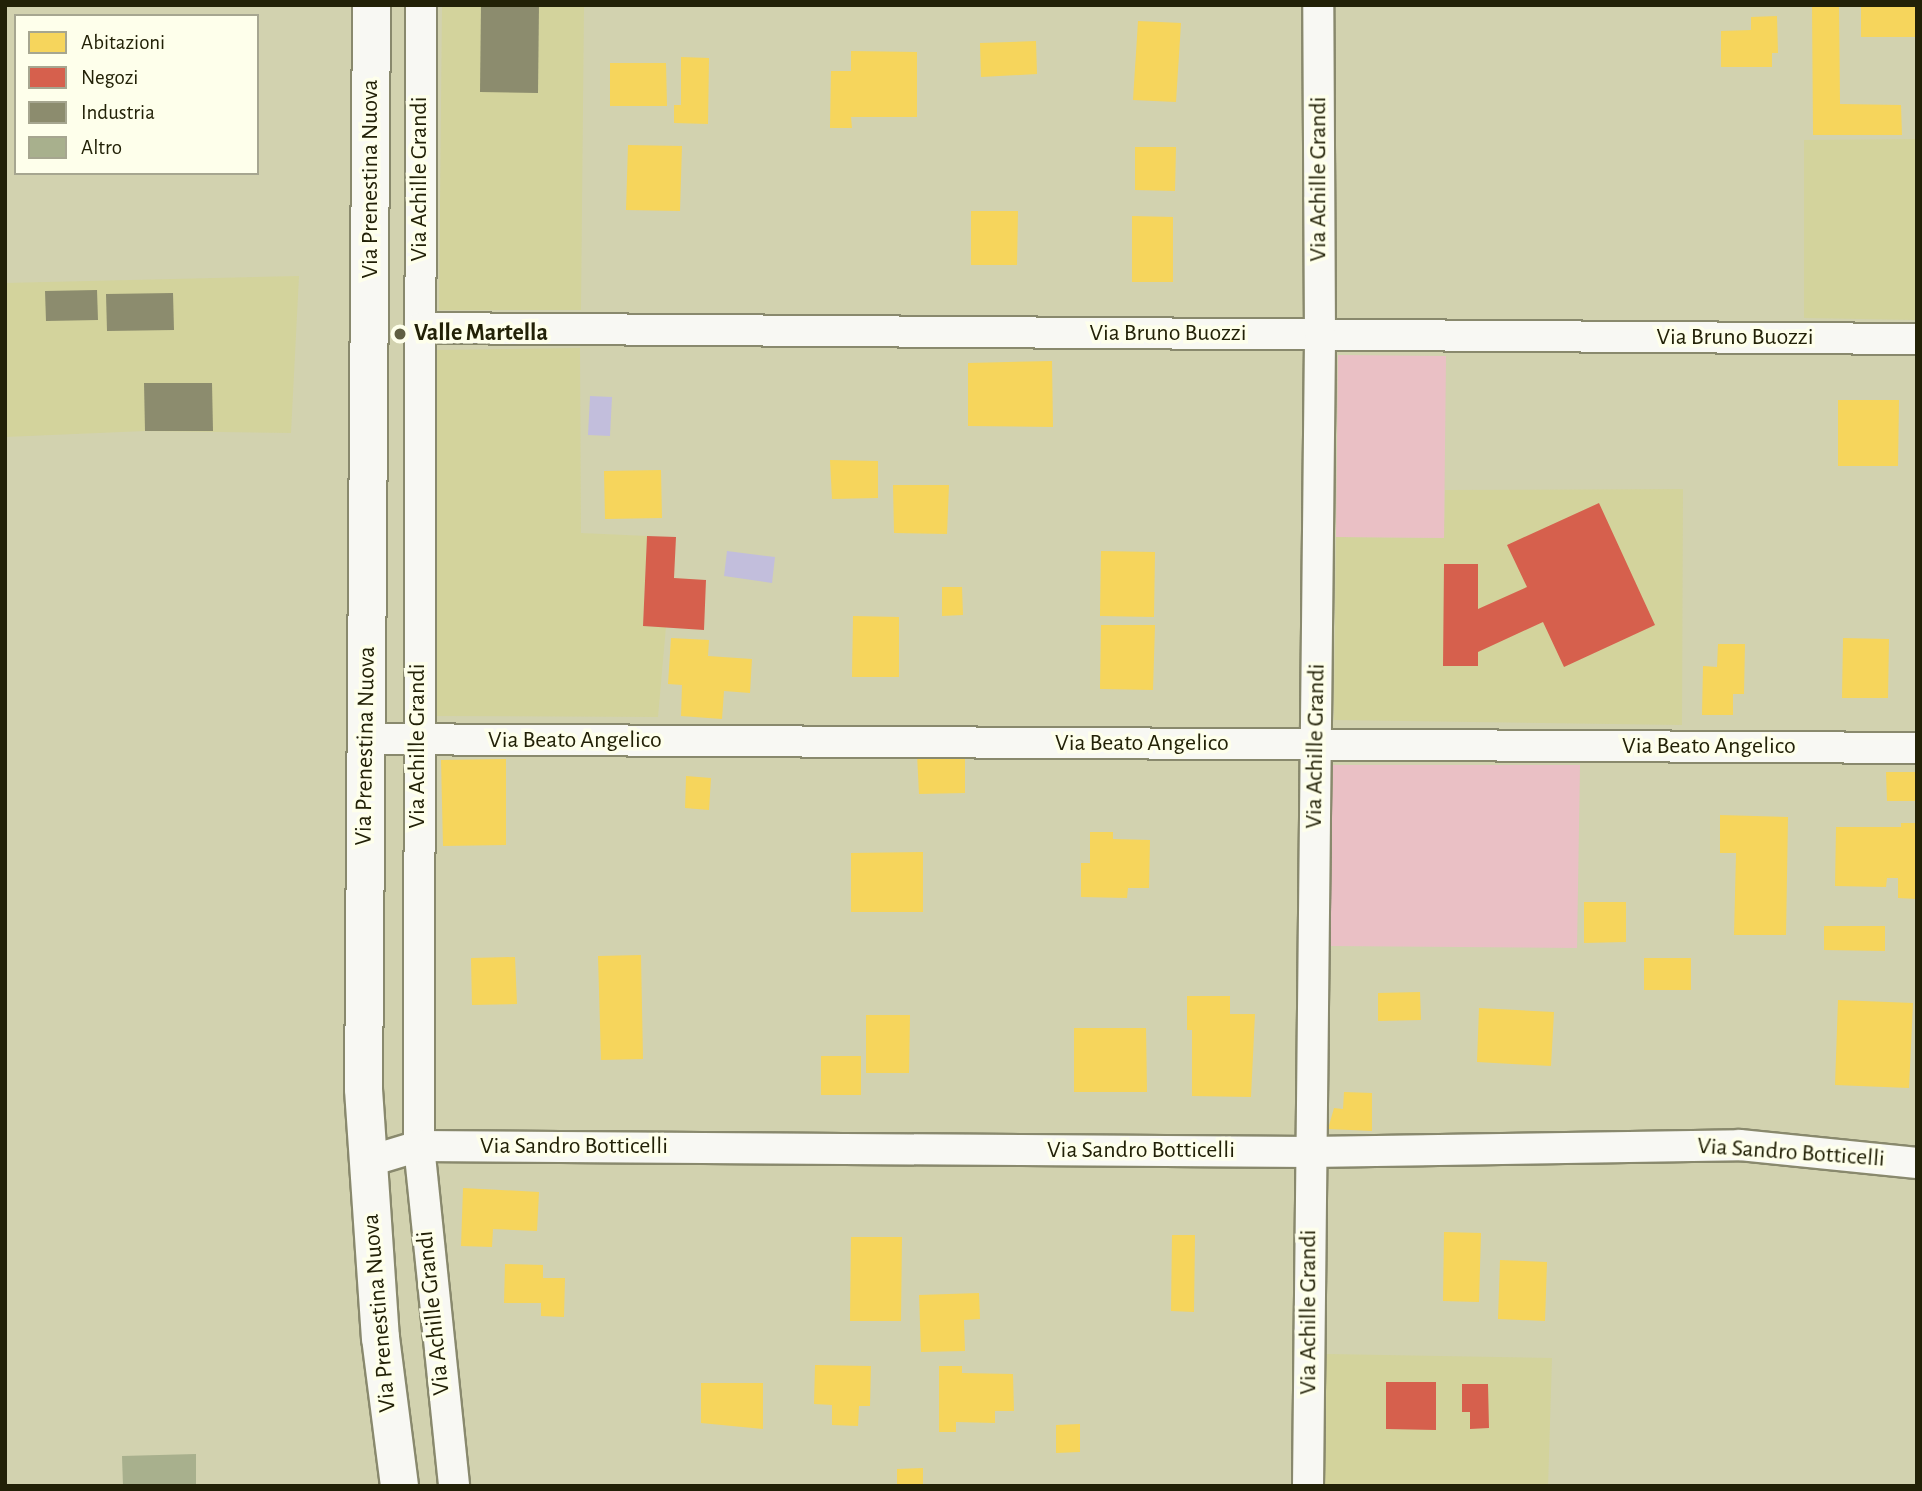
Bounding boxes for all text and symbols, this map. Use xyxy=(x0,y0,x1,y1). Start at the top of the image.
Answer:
legend xyxy=(14,14,259,175)
text: Abitazioni xyxy=(81,32,165,53)
text: Negozi xyxy=(81,67,138,88)
street label: Via Prenestina Nuova xyxy=(357,79,385,279)
street label: Via Achille Grandi xyxy=(406,96,434,262)
street label: Via Achille Grandi xyxy=(1305,96,1333,262)
text: Industria xyxy=(81,102,155,123)
text: Altro xyxy=(81,137,122,158)
place label: Valle Martella xyxy=(414,320,548,348)
street label: Via Bruno Buozzi xyxy=(1089,320,1247,348)
street label: Via Bruno Buozzi xyxy=(1656,324,1814,352)
marker: Valle Martella xyxy=(392,326,408,342)
street label: Via Prenestina Nuova xyxy=(350,646,382,846)
street label: Via Achille Grandi xyxy=(404,663,432,829)
street label: Via Achille Grandi xyxy=(1300,663,1332,829)
street label: Via Beato Angelico xyxy=(488,727,662,755)
street label: Via Beato Angelico xyxy=(1055,730,1229,758)
street label: Via Beato Angelico xyxy=(1622,733,1796,761)
street label: Via Sandro Botticelli xyxy=(1696,1132,1886,1174)
street label: Via Sandro Botticelli xyxy=(480,1133,668,1161)
street label: Via Sandro Botticelli xyxy=(1047,1137,1235,1165)
street label: Via Prenestina Nuova xyxy=(357,1213,403,1413)
street label: Via Achille Grandi xyxy=(411,1229,457,1397)
street label: Via Achille Grandi xyxy=(1295,1229,1323,1395)

